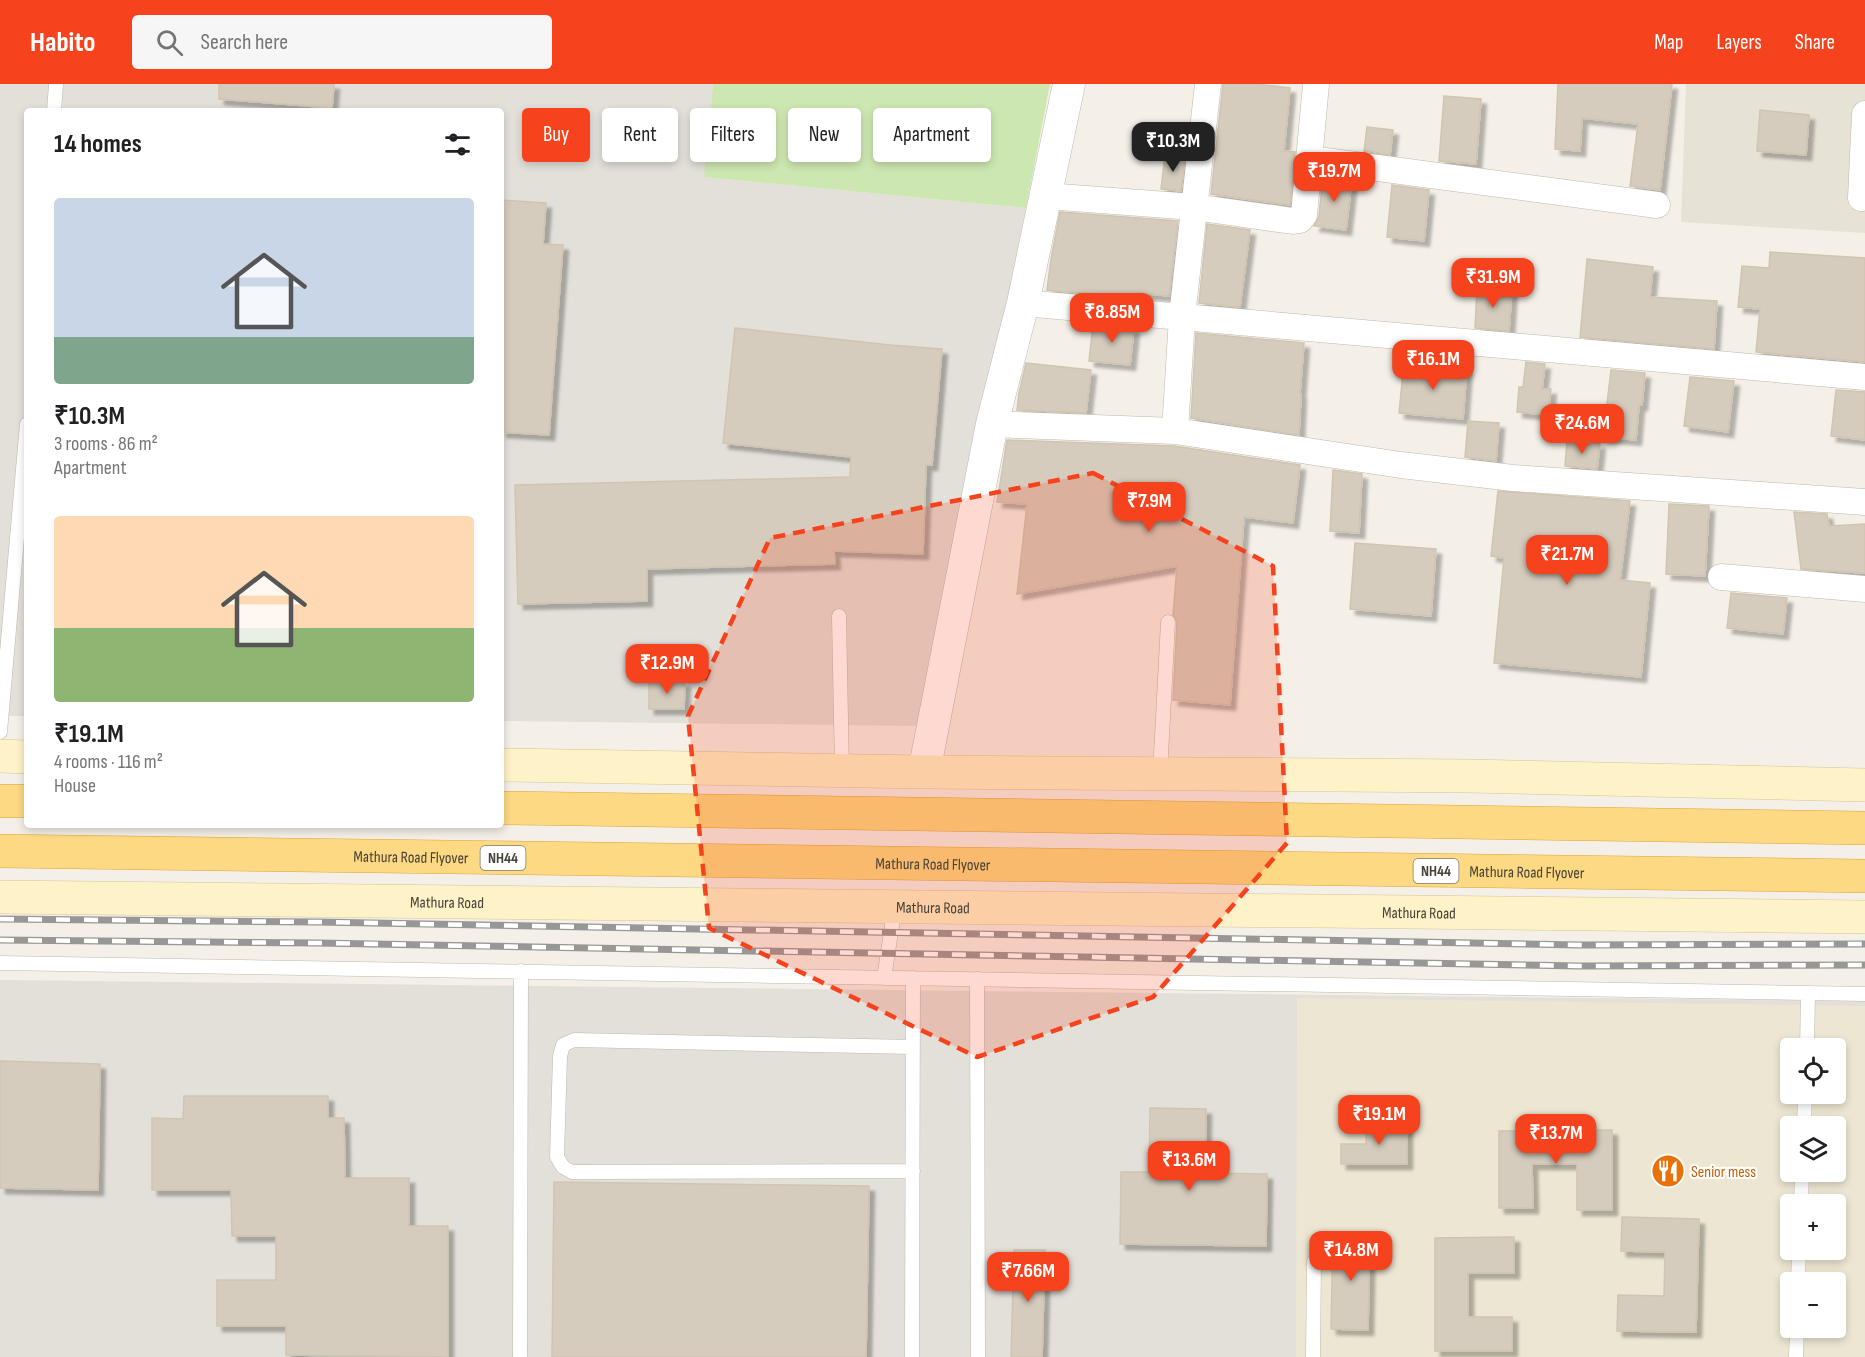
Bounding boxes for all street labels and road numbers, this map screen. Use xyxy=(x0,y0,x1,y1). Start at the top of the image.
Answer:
road number: NH44 xyxy=(480,846,526,870)
street label: Mathura Road Flyover xyxy=(353,848,469,868)
street label: Mathura Road Flyover xyxy=(875,855,991,875)
road number: NH44 xyxy=(1414,859,1458,883)
street label: Mathura Road Flyover xyxy=(1469,863,1585,883)
street label: Mathura Road xyxy=(410,893,484,913)
street label: Mathura Road xyxy=(896,899,970,918)
street label: Mathura Road xyxy=(1382,904,1456,924)

